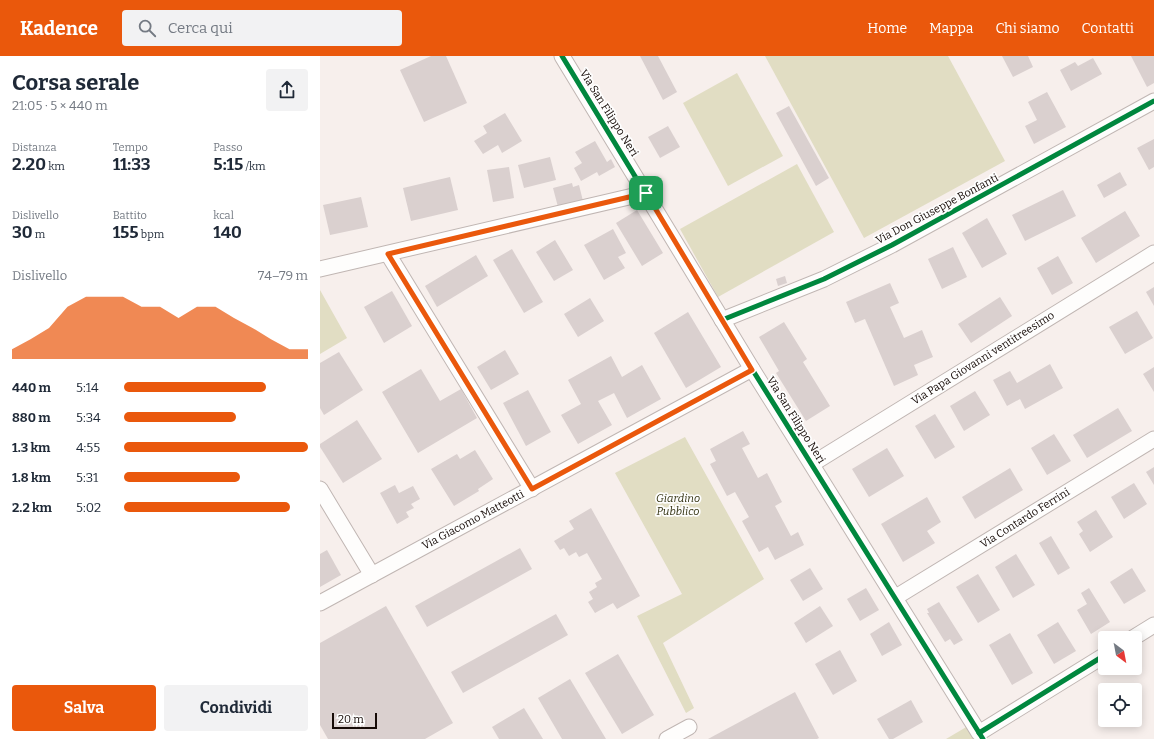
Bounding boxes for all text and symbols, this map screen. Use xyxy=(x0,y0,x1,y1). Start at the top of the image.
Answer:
search box xyxy=(122,10,402,46)
text: Kadence xyxy=(20,17,98,40)
icon: search xyxy=(136,17,158,39)
text: Cerca qui xyxy=(168,19,233,37)
text: Home xyxy=(867,20,907,37)
text: Mappa xyxy=(929,20,974,37)
text: Chi siamo xyxy=(996,20,1060,37)
text: Contatti xyxy=(1082,20,1134,37)
street label: Via San Filippo Neri xyxy=(577,67,641,159)
text: Corsa serale xyxy=(12,69,139,96)
button: share xyxy=(266,69,308,111)
text: 21:05 · 5 × 440 m xyxy=(12,98,108,113)
text: Distanza xyxy=(12,141,56,154)
text: Tempo xyxy=(113,141,148,154)
text: Passo xyxy=(213,141,242,154)
text: 2.20 xyxy=(12,154,46,175)
text: 11:33 xyxy=(113,154,151,175)
text: 5:15 xyxy=(213,154,243,175)
text: km xyxy=(46,160,65,173)
text: /km xyxy=(243,160,266,173)
street label: Via Don Giuseppe Bonfanti xyxy=(874,171,1001,247)
pin xyxy=(629,176,663,210)
icon: arrive xyxy=(635,182,657,204)
text: Dislivello xyxy=(12,209,59,222)
text: Battito xyxy=(113,209,147,222)
text: kcal xyxy=(213,209,234,222)
text: 30 xyxy=(12,222,33,243)
text: 155 xyxy=(113,222,139,243)
text: 140 xyxy=(213,222,242,243)
text: m xyxy=(33,228,45,241)
text: bpm xyxy=(139,228,164,241)
text: Dislivello xyxy=(12,268,67,283)
text: 74–79 m xyxy=(258,268,308,283)
street label: Via Papa Giovanni ventitreesimo xyxy=(909,309,1057,407)
street label: Via San Filippo Neri xyxy=(764,374,828,466)
text: 440 m xyxy=(12,380,51,395)
text: 5:14 xyxy=(76,380,99,395)
text: 880 m xyxy=(12,410,51,425)
text: 5:34 xyxy=(76,410,101,425)
text: 1.3 km xyxy=(12,440,51,455)
text: 4:55 xyxy=(76,440,100,455)
text: 1.8 km xyxy=(12,470,51,485)
text: 5:31 xyxy=(76,470,98,485)
street label: Via Contardo Ferrini xyxy=(978,485,1073,551)
street label: Via Giacomo Matteotti xyxy=(420,487,527,552)
park label: Giardino Pubblico xyxy=(656,492,700,518)
text: 2.2 km xyxy=(12,500,52,515)
text: 5:02 xyxy=(76,500,101,515)
north arrow xyxy=(1098,631,1142,675)
map controls xyxy=(1098,631,1142,727)
button: locate xyxy=(1098,683,1142,727)
button: Salva xyxy=(12,685,156,731)
button: Condividi xyxy=(164,685,308,731)
scale bar xyxy=(332,711,377,730)
text: 20 m xyxy=(338,713,364,726)

